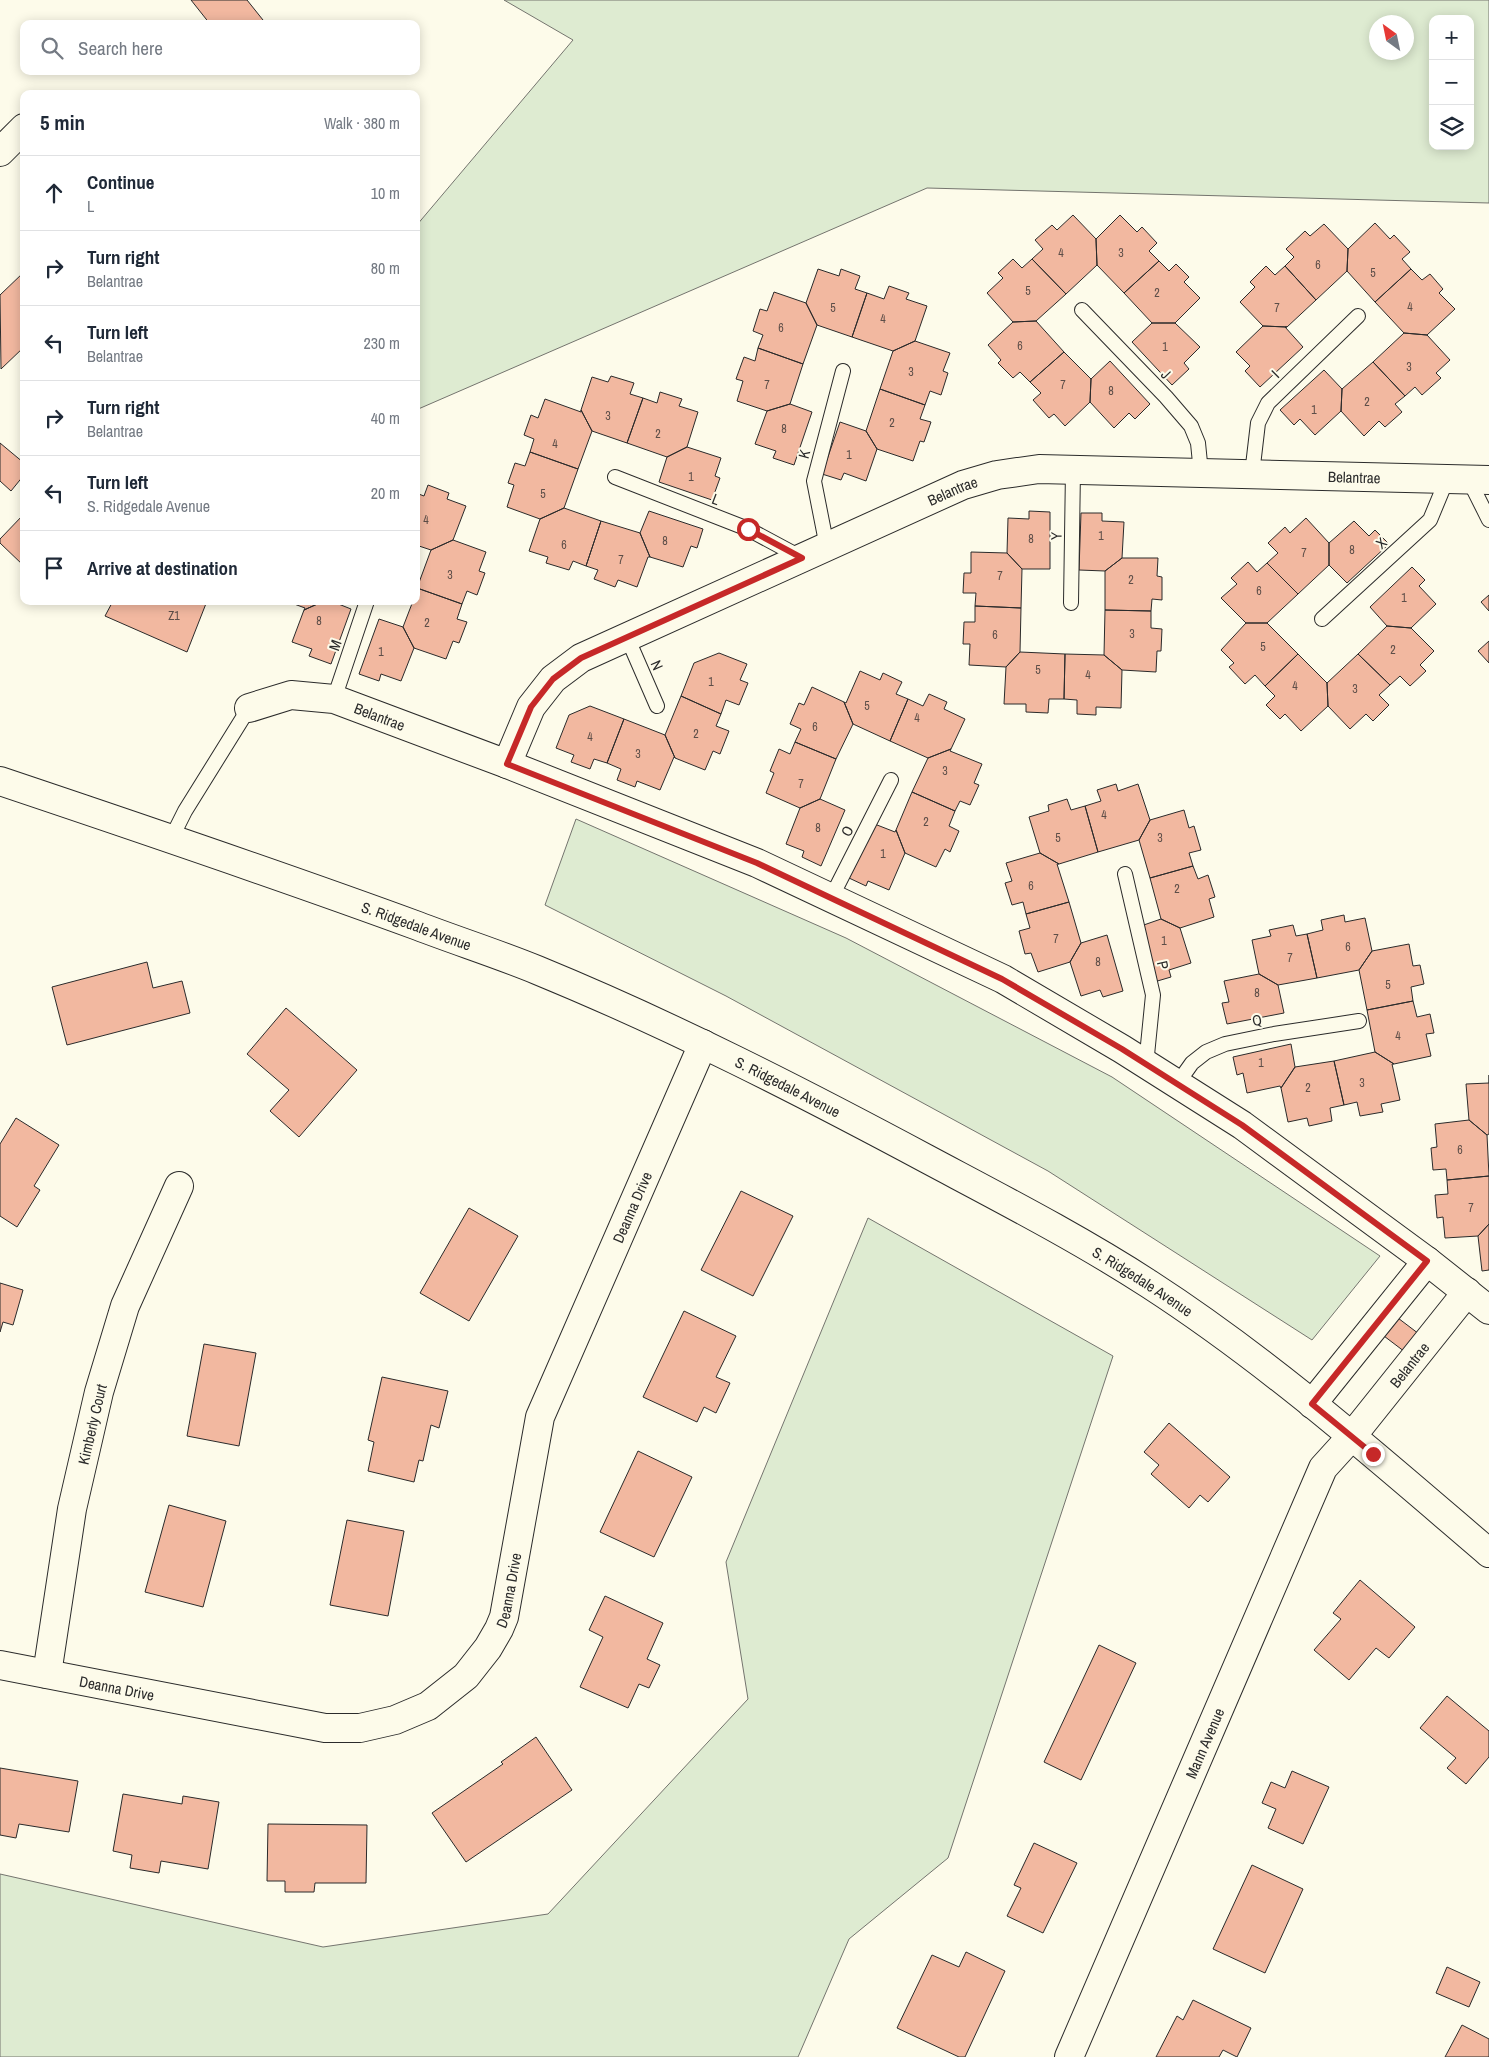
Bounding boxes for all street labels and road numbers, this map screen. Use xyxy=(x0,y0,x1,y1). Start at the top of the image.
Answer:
street label: J xyxy=(1156,364,1176,384)
street label: I xyxy=(1266,365,1284,383)
street label: K xyxy=(793,447,815,461)
street label: Belantrae xyxy=(1328,466,1381,488)
street label: Belantrae xyxy=(924,471,980,510)
street label: L xyxy=(709,488,723,510)
street label: Y xyxy=(1045,531,1067,540)
street label: X xyxy=(1371,532,1392,554)
street label: M xyxy=(323,637,347,653)
street label: N xyxy=(646,657,668,673)
street label: Belantrae xyxy=(351,697,408,735)
street label: O xyxy=(835,822,859,840)
street label: S. Ridgedale Avenue xyxy=(359,896,474,955)
street label: P xyxy=(1152,959,1174,971)
street label: Q xyxy=(1250,1009,1264,1031)
street label: S. Ridgedale Avenue xyxy=(732,1051,844,1122)
street label: Deanna Drive xyxy=(607,1168,657,1246)
street label: S. Ridgedale Avenue xyxy=(1089,1241,1197,1321)
street label: Belantrae xyxy=(1384,1337,1434,1392)
street label: Kimberly Court xyxy=(72,1381,112,1466)
street label: Deanna Drive xyxy=(490,1551,526,1631)
street label: Deanna Drive xyxy=(78,1670,156,1705)
street label: Mann Avenue xyxy=(1180,1704,1229,1782)

